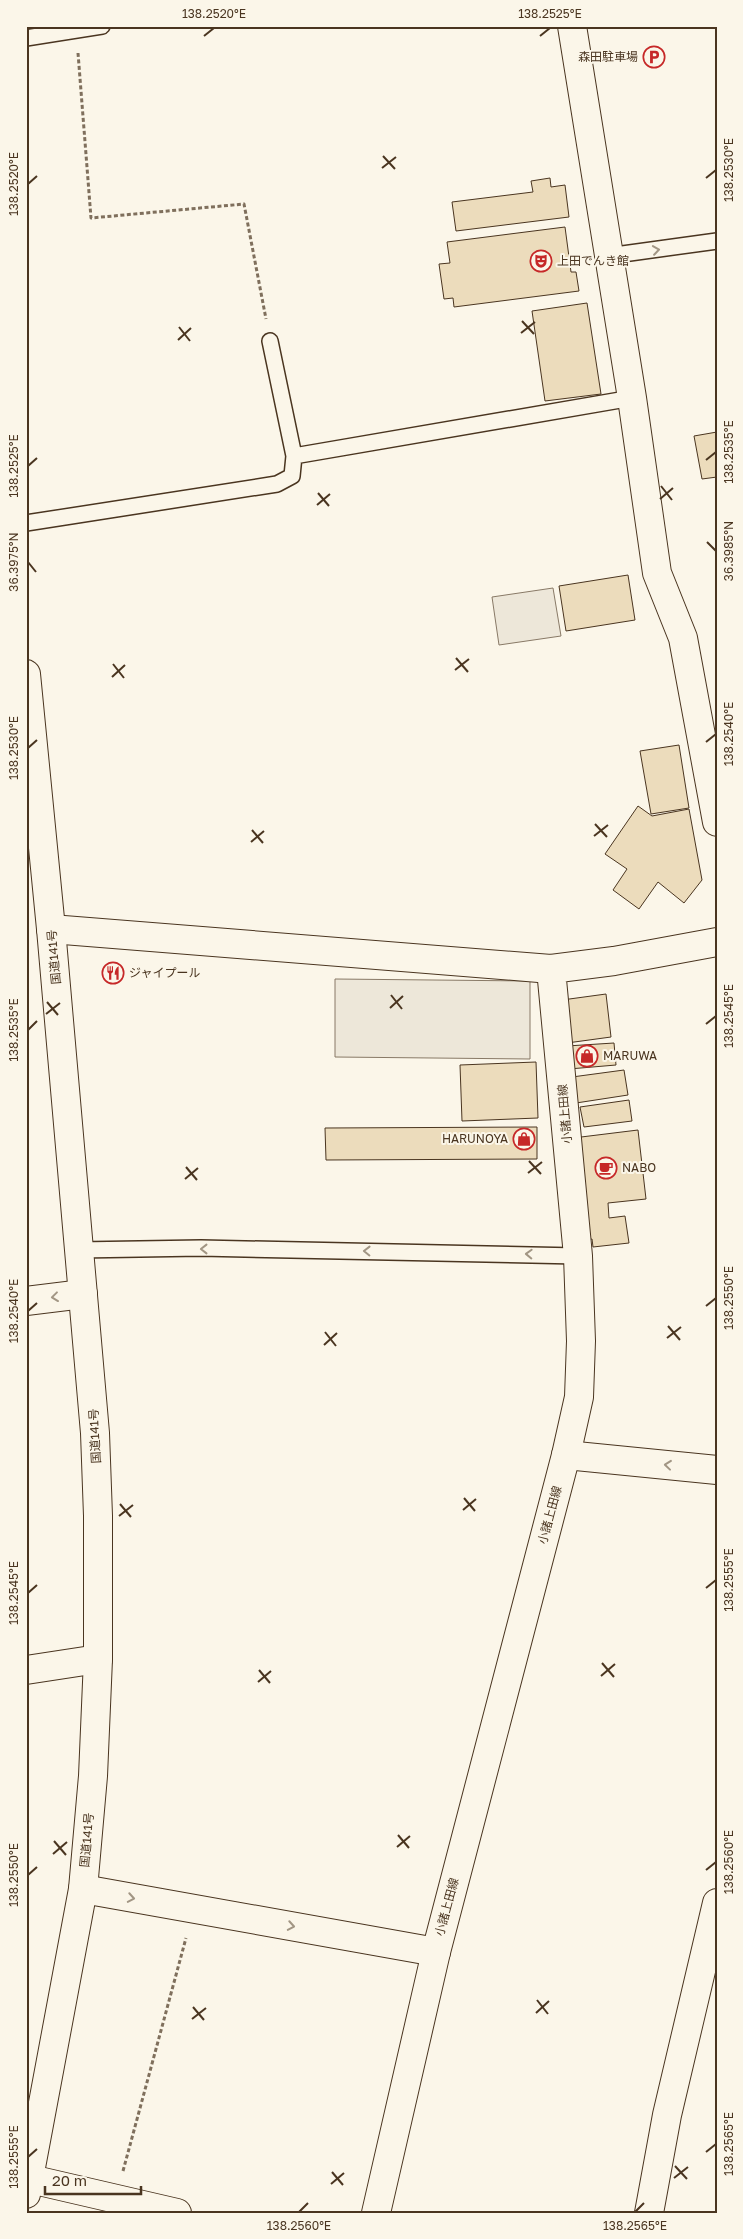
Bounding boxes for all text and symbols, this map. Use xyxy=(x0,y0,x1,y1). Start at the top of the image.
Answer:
text: 138.2520°E xyxy=(182,6,246,21)
text: 138.2525°E xyxy=(518,6,582,21)
parking icon: 森田駐車場 xyxy=(642,45,666,69)
place label: 森田駐車場 xyxy=(578,49,638,64)
text: 138.2530°E xyxy=(721,138,736,202)
text: 138.2520°E xyxy=(6,152,21,216)
one-way arrow xyxy=(652,245,661,255)
theatre icon: 上田でんき館 xyxy=(529,249,553,273)
place label: 上田でんき館 xyxy=(557,253,629,268)
text: 138.2535°E xyxy=(721,420,736,484)
text: 138.2525°E xyxy=(6,434,21,498)
text: 36.3985°N xyxy=(721,521,736,581)
text: 36.3975°N xyxy=(6,532,21,592)
text: 138.2540°E xyxy=(721,702,736,766)
text: 138.2530°E xyxy=(6,716,21,780)
street label: 国道141号 xyxy=(44,929,63,985)
restaurant icon: ジャイプール xyxy=(101,961,125,985)
place label: ジャイプール xyxy=(129,965,200,980)
text: 138.2545°E xyxy=(721,984,736,1048)
text: 138.2535°E xyxy=(6,998,21,1062)
shop icon: MARUWA xyxy=(575,1044,599,1068)
place label: MARUWA xyxy=(603,1048,657,1063)
street label: 小諸上田線 xyxy=(554,1083,575,1145)
shop icon: HARUNOYA xyxy=(512,1127,536,1151)
place label: HARUNOYA xyxy=(442,1131,508,1146)
cafe icon: NABO xyxy=(594,1156,618,1180)
place label: NABO xyxy=(622,1160,656,1175)
one-way arrow xyxy=(200,1243,208,1254)
one-way arrow xyxy=(362,1246,370,1256)
one-way arrow xyxy=(525,1249,533,1260)
text: 138.2550°E xyxy=(721,1266,736,1330)
text: 138.2540°E xyxy=(6,1279,21,1343)
one-way arrow xyxy=(50,1291,58,1302)
street label: 国道141号 xyxy=(86,1408,103,1464)
one-way arrow xyxy=(664,1460,672,1471)
street label: 小諸上田線 xyxy=(535,1484,565,1546)
text: 138.2555°E xyxy=(721,1548,736,1612)
text: 138.2545°E xyxy=(6,1561,21,1625)
street label: 国道141号 xyxy=(77,1812,96,1868)
text: 138.2560°E xyxy=(721,1830,736,1894)
text: 138.2550°E xyxy=(6,1843,21,1907)
street label: 小諸上田線 xyxy=(432,1876,462,1938)
one-way arrow xyxy=(127,1892,135,1902)
one-way arrow xyxy=(287,1920,296,1930)
text: 138.2565°E xyxy=(721,2112,736,2176)
text: 138.2555°E xyxy=(6,2125,21,2189)
scale bar xyxy=(45,2164,141,2196)
text: 20 m xyxy=(52,2171,87,2189)
text: 138.2560°E xyxy=(267,2218,331,2233)
text: 138.2565°E xyxy=(603,2218,667,2233)

